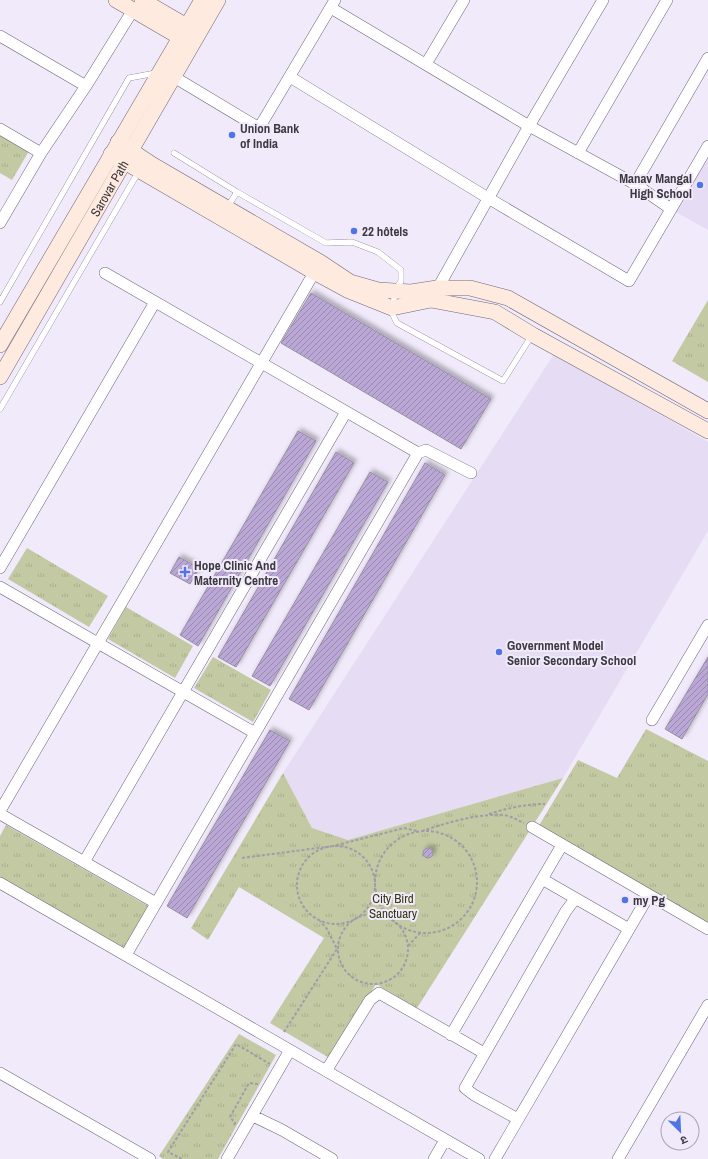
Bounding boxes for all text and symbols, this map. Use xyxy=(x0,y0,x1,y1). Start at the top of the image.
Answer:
place label: Union Bank of India xyxy=(240,120,299,152)
marker: Union Bank of India xyxy=(227,130,237,140)
street label: Sarovar Path xyxy=(86,157,132,220)
place label: Manav Mangal High School xyxy=(619,170,692,202)
marker: Manav Mangal High School xyxy=(695,180,705,190)
place label: 22 hôtels xyxy=(362,223,408,240)
marker: 22 hôtels xyxy=(349,226,359,236)
place label: Hope Clinic And Maternity Centre xyxy=(194,557,278,589)
marker: Hope Clinic And Maternity Centre xyxy=(179,566,191,578)
place label: Government Model Senior Secondary School xyxy=(507,637,636,669)
marker: Government Model Senior Secondary School xyxy=(494,647,504,657)
park label: City Bird Sanctuary xyxy=(369,890,418,922)
place label: my Pg xyxy=(633,892,665,909)
marker: my Pg xyxy=(620,895,630,905)
north arrow xyxy=(660,1111,700,1151)
text: उ xyxy=(678,1132,690,1148)

